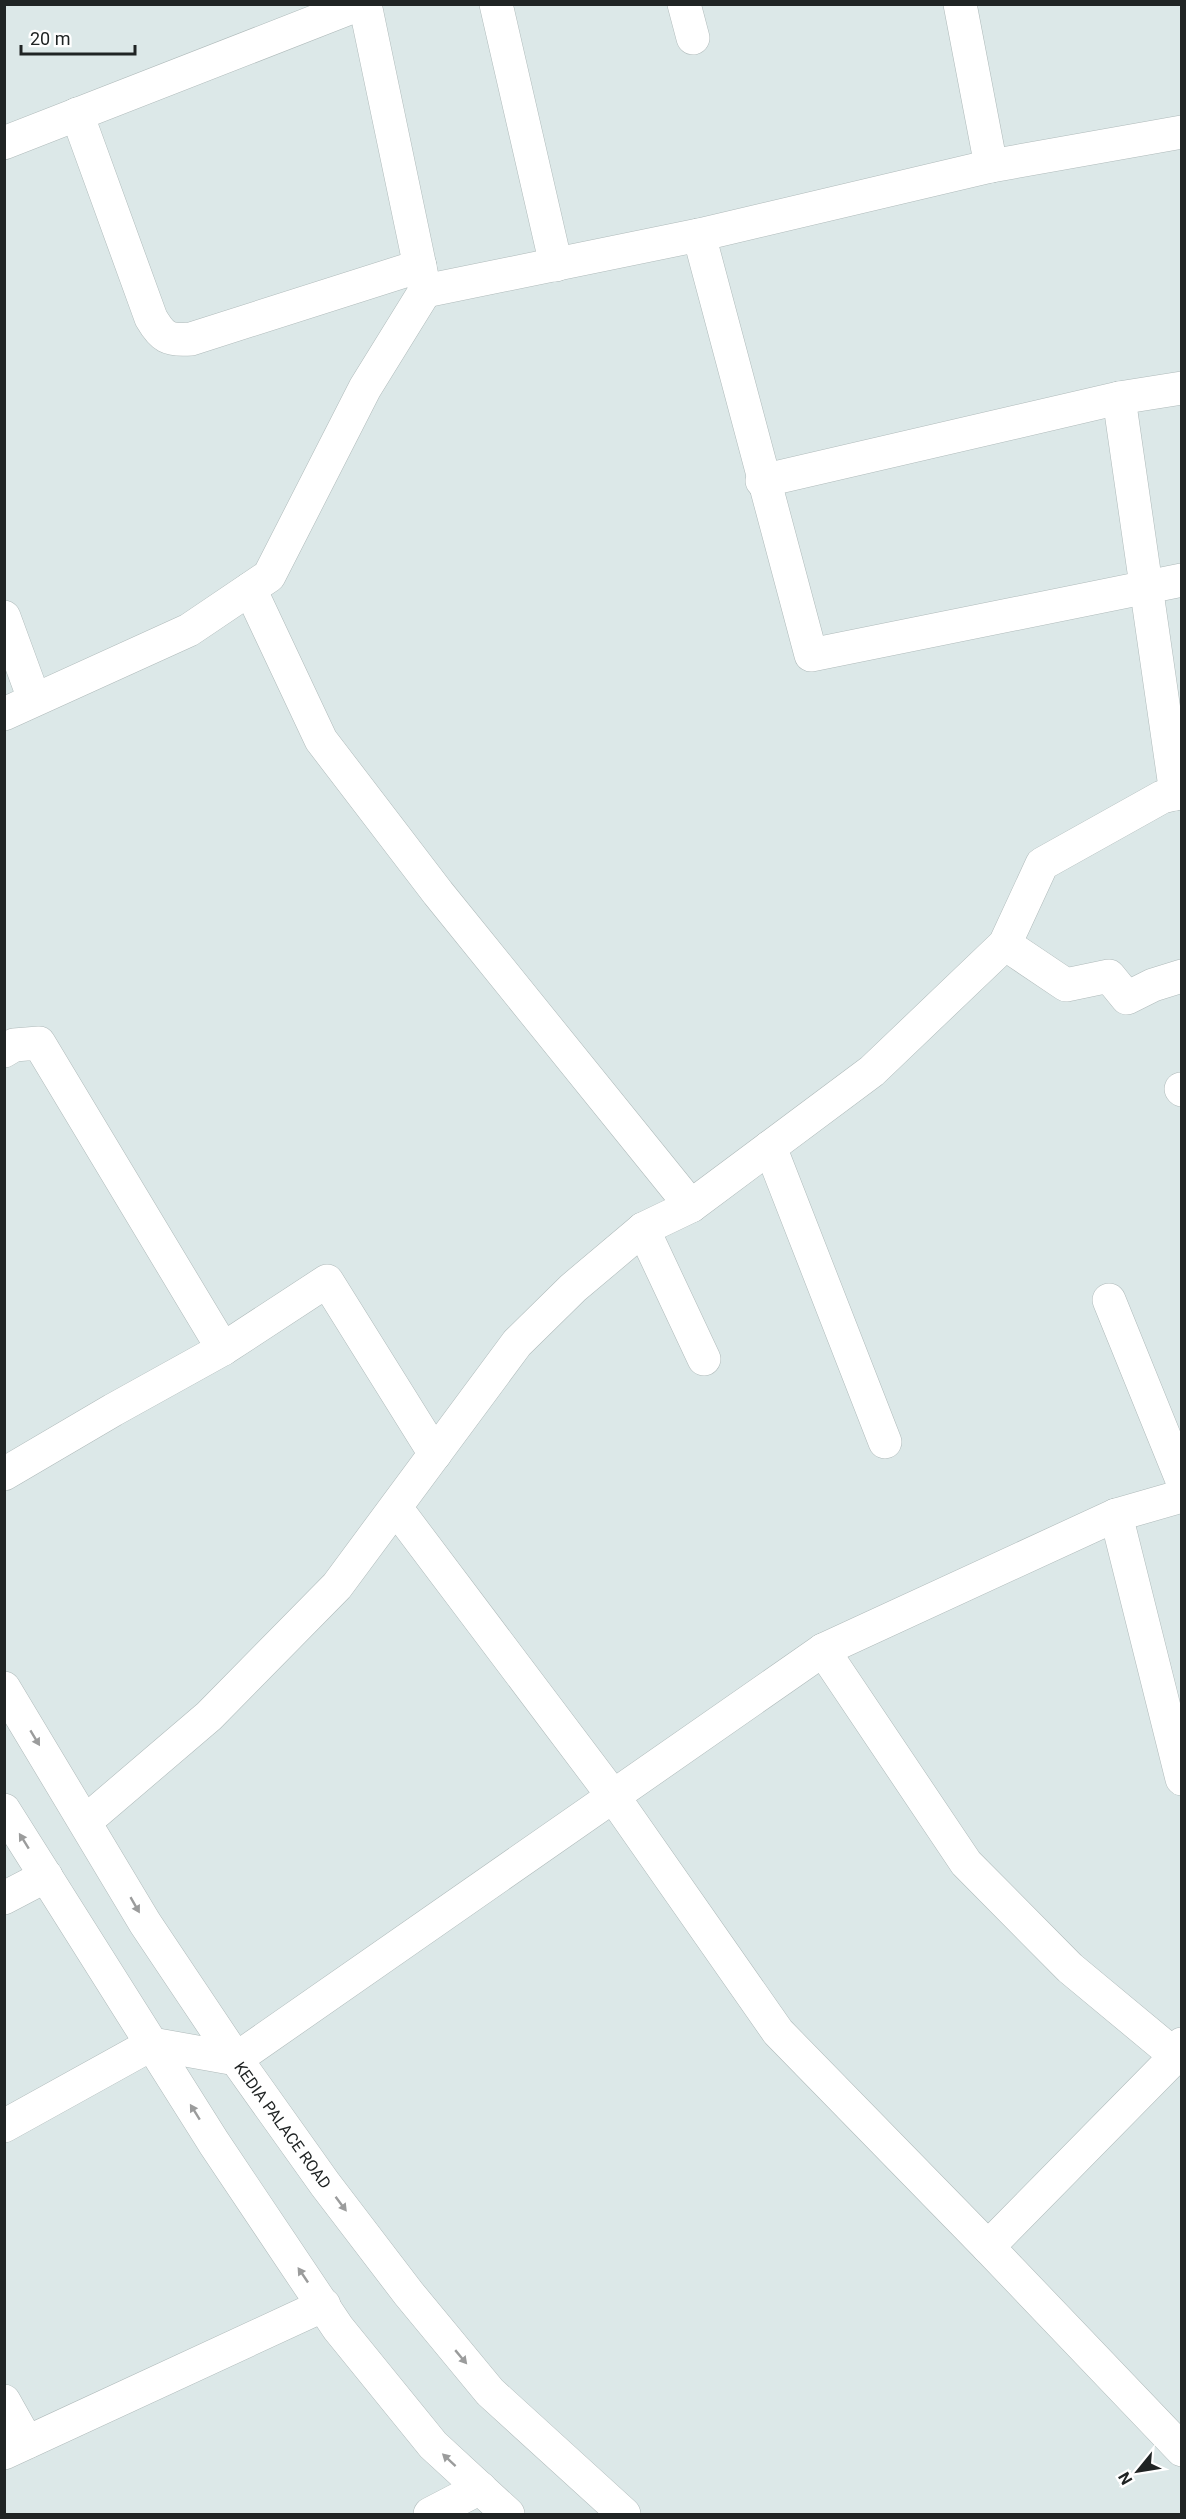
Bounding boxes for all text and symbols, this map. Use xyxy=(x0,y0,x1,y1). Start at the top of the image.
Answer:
scale bar xyxy=(21,18,135,56)
text: 20 m xyxy=(30,28,70,49)
one-way arrow xyxy=(29,1730,40,1746)
one-way arrow xyxy=(18,1833,29,1849)
one-way arrow xyxy=(130,1897,140,1914)
street label: KEDIA PALACE ROAD xyxy=(230,2058,335,2192)
one-way arrow xyxy=(189,2105,201,2121)
one-way arrow xyxy=(334,2197,346,2212)
one-way arrow xyxy=(297,2267,309,2283)
one-way arrow xyxy=(455,2349,468,2365)
north arrow xyxy=(1108,2441,1168,2501)
one-way arrow xyxy=(443,2454,457,2468)
text: N xyxy=(1114,2469,1136,2488)

